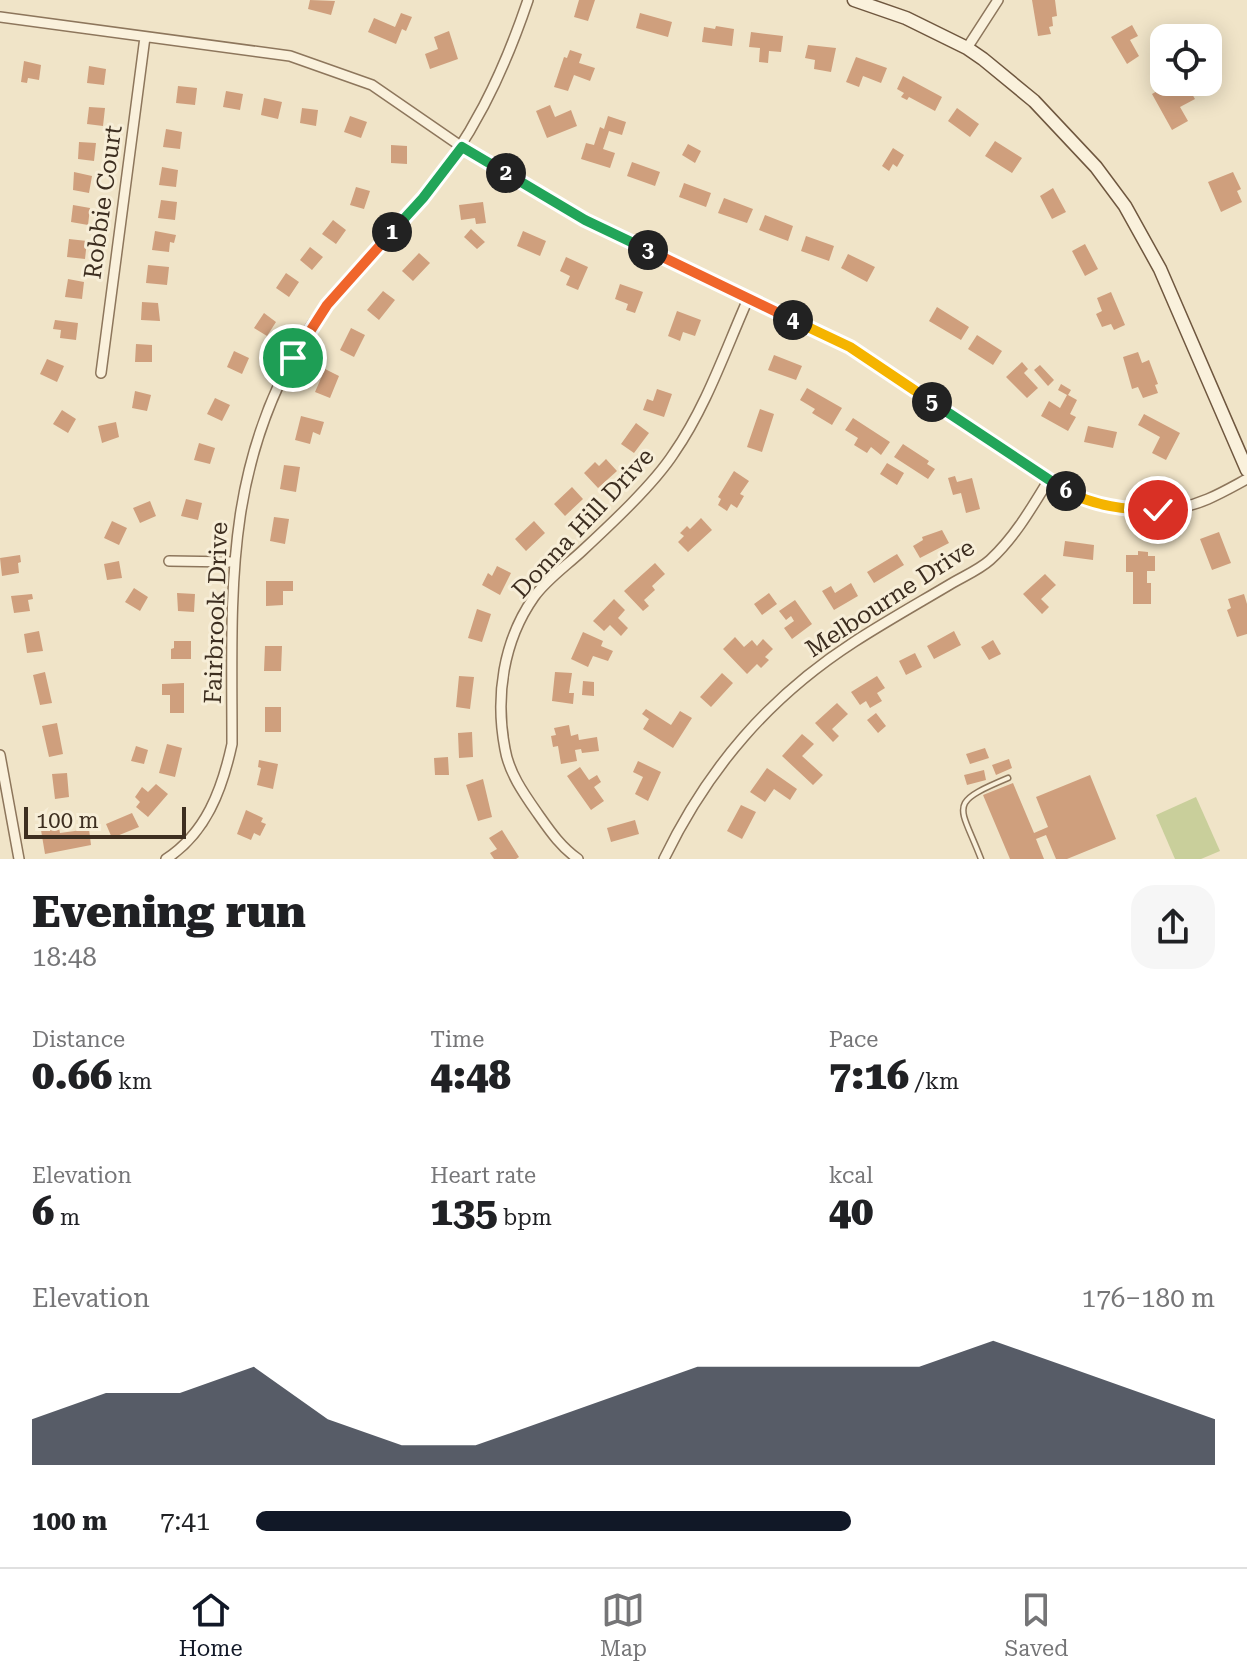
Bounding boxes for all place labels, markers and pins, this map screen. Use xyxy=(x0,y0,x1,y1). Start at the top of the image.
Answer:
pin: 2 xyxy=(486,153,526,193)
pin: 1 xyxy=(372,212,412,252)
pin: 3 xyxy=(628,230,668,270)
pin: 4 xyxy=(773,300,813,340)
pin xyxy=(259,324,327,392)
pin: 5 xyxy=(912,382,952,422)
pin: 6 xyxy=(1046,471,1086,511)
pin xyxy=(1124,476,1192,544)

